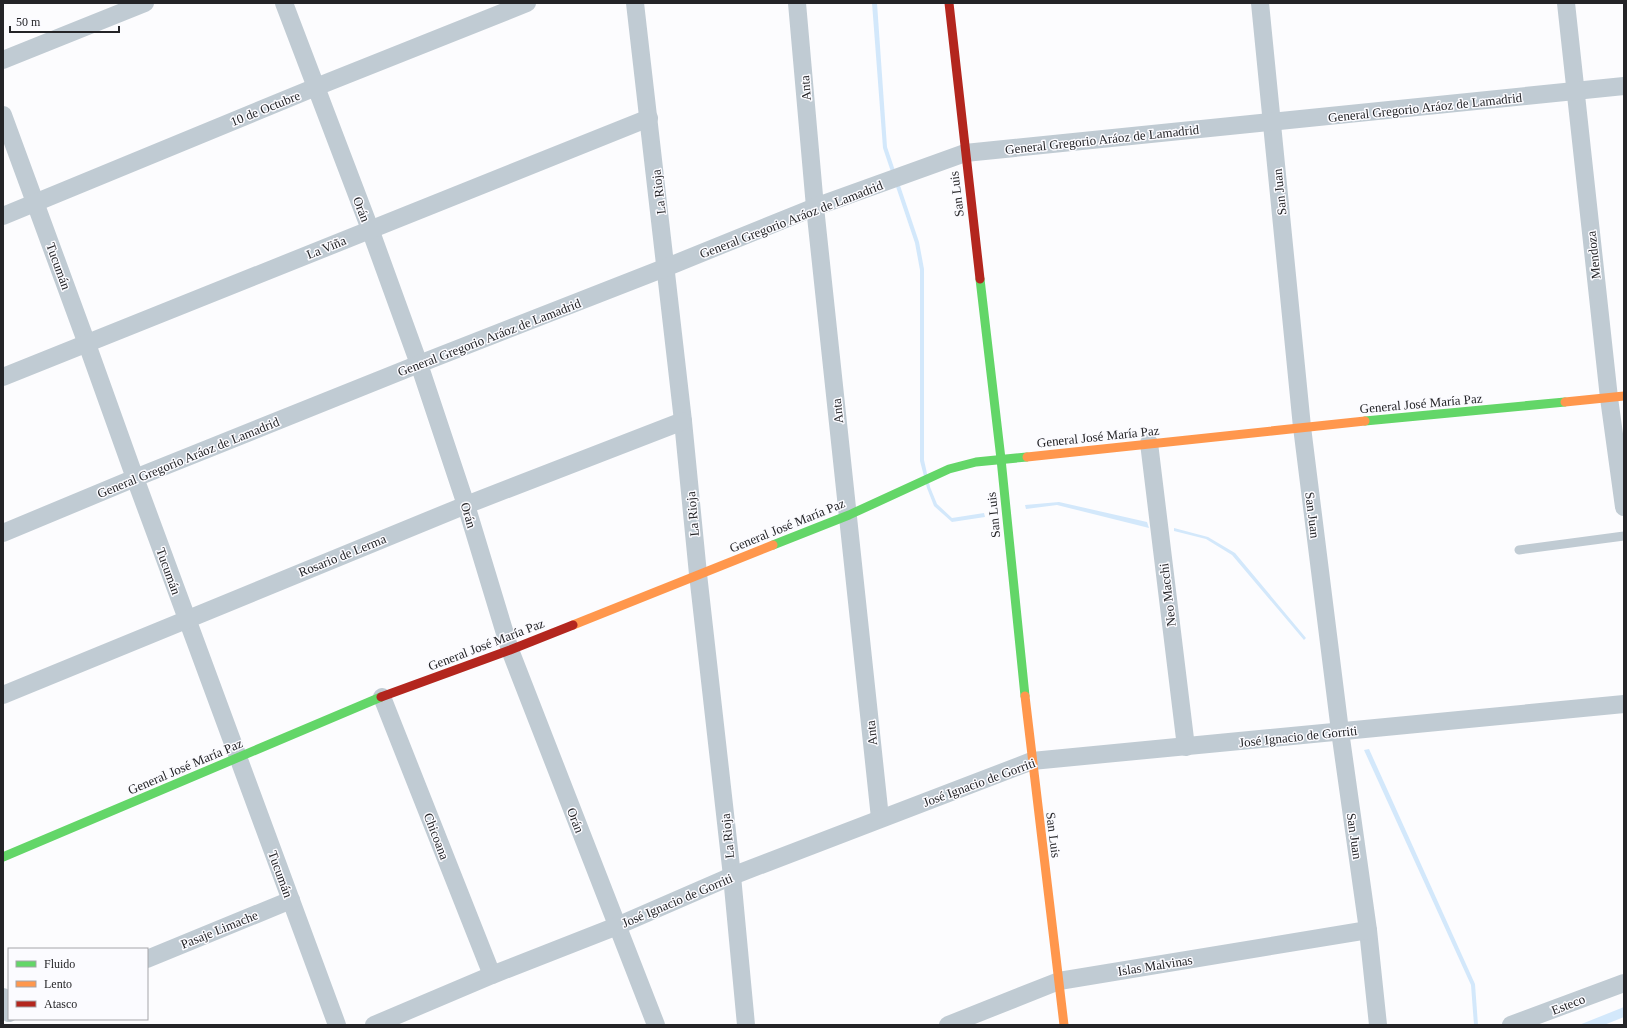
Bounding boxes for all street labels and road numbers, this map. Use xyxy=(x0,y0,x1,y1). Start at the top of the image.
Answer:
street label: Anta xyxy=(797,74,814,101)
street label: 10 de Octubre xyxy=(228,88,302,129)
street label: General Gregorio Aráoz de Lamadrid xyxy=(1327,90,1523,125)
street label: General Gregorio Aráoz de Lamadrid xyxy=(1004,122,1200,157)
street label: La Rioja xyxy=(648,168,669,215)
street label: San Juan xyxy=(1270,168,1289,216)
street label: San Luis xyxy=(946,170,967,218)
street label: General Gregorio Aráoz de Lamadrid xyxy=(698,177,885,261)
street label: Orán xyxy=(350,194,373,224)
street label: Mendoza xyxy=(1583,230,1603,280)
street label: La Viña xyxy=(304,233,348,262)
street label: Tucumán xyxy=(43,241,74,292)
street label: General Gregorio Aráoz de Lamadrid xyxy=(396,295,583,379)
street label: General José María Paz xyxy=(1359,391,1483,416)
street label: Anta xyxy=(829,397,846,424)
street label: General Gregorio Aráoz de Lamadrid xyxy=(95,414,282,501)
street label: General José María Paz xyxy=(1036,423,1160,450)
street label: La Rioja xyxy=(683,491,702,537)
street label: San Luis xyxy=(984,491,1003,539)
street label: San Juan xyxy=(1302,491,1323,540)
street label: General José María Paz xyxy=(727,495,847,555)
street label: Orán xyxy=(458,501,480,530)
street label: Rosario de Lerma xyxy=(296,531,388,580)
street label: Tucumán xyxy=(153,546,184,597)
street label: Neo Macchi xyxy=(1156,562,1179,628)
street label: General José María Paz xyxy=(426,615,547,674)
street label: Anta xyxy=(863,719,880,746)
street label: José Ignacio de Gorriti xyxy=(1238,723,1358,750)
street label: General José María Paz xyxy=(126,735,245,797)
street label: José Ignacio de Gorriti xyxy=(921,755,1038,810)
street label: Orán xyxy=(564,805,587,835)
street label: Chicoana xyxy=(421,811,452,862)
street label: San Luis xyxy=(1043,811,1064,859)
street label: San Juan xyxy=(1344,812,1365,861)
street label: La Rioja xyxy=(718,813,737,859)
street label: Tucumán xyxy=(265,849,296,900)
street label: José Ignacio de Gorriti xyxy=(620,870,735,931)
street label: Pasaje Limache xyxy=(178,907,260,952)
street label: Islas Malvinas xyxy=(1117,952,1194,979)
street label: Esteco xyxy=(1549,991,1587,1018)

